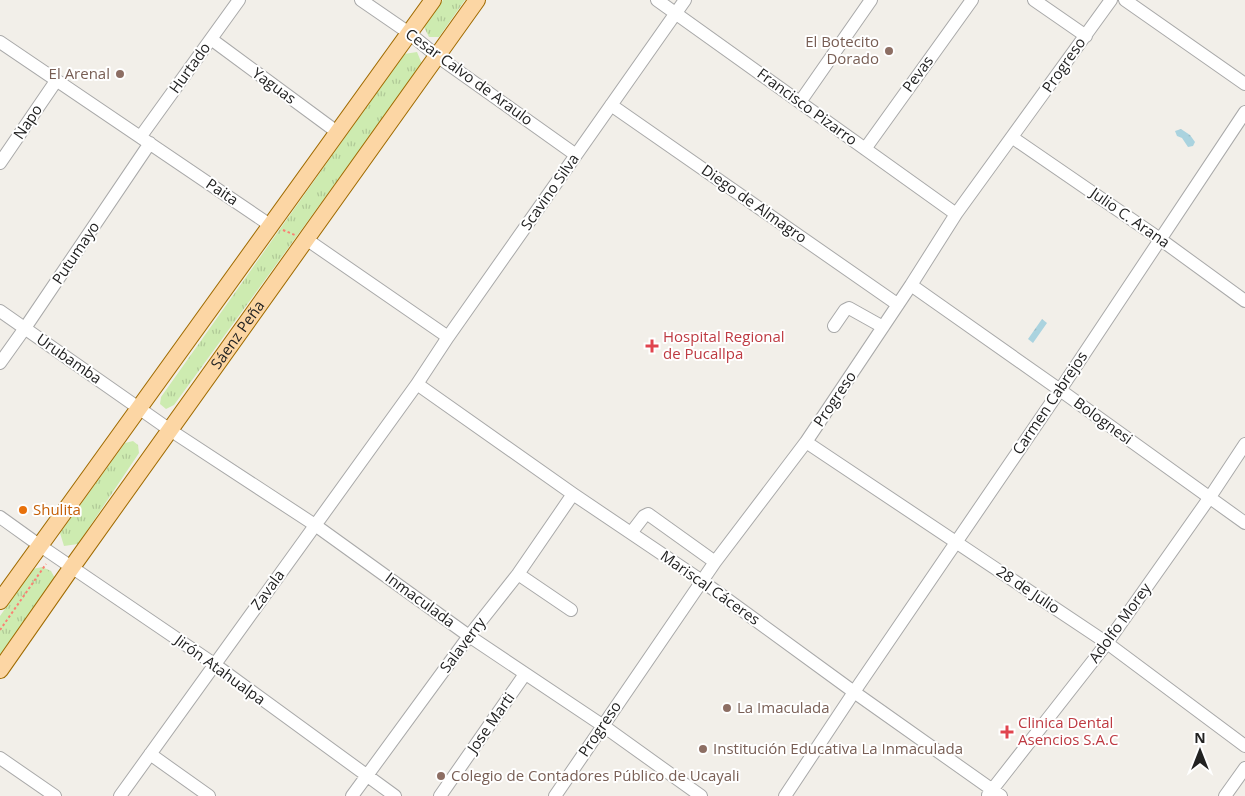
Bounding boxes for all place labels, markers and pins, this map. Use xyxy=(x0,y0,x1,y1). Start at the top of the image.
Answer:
place label: El Botecito Dorado xyxy=(805,31,879,68)
marker: El Botecito Dorado xyxy=(883,45,895,57)
place label: El Arenal xyxy=(49,63,110,83)
marker: El Arenal xyxy=(114,68,126,80)
place label: Hospital Regional de Pucallpa xyxy=(663,326,785,363)
marker: Hospital Regional de Pucallpa xyxy=(645,339,659,353)
place label: Shulita xyxy=(33,499,81,519)
marker: Shulita xyxy=(17,504,29,516)
place label: La Imaculada xyxy=(737,697,830,717)
marker: La Imaculada xyxy=(721,702,733,714)
place label: Clinica Dental Asencios S.A.C xyxy=(1018,712,1118,749)
marker: Clinica Dental Asencios S.A.C xyxy=(1000,725,1014,739)
place label: Institución Educativa La Inmaculada xyxy=(713,738,963,758)
marker: Institución Educativa La Inmaculada xyxy=(697,743,709,755)
place label: Colegio de Contadores Público de Ucayali xyxy=(451,765,740,785)
marker: Colegio de Contadores Público de Ucayali xyxy=(435,770,447,782)

